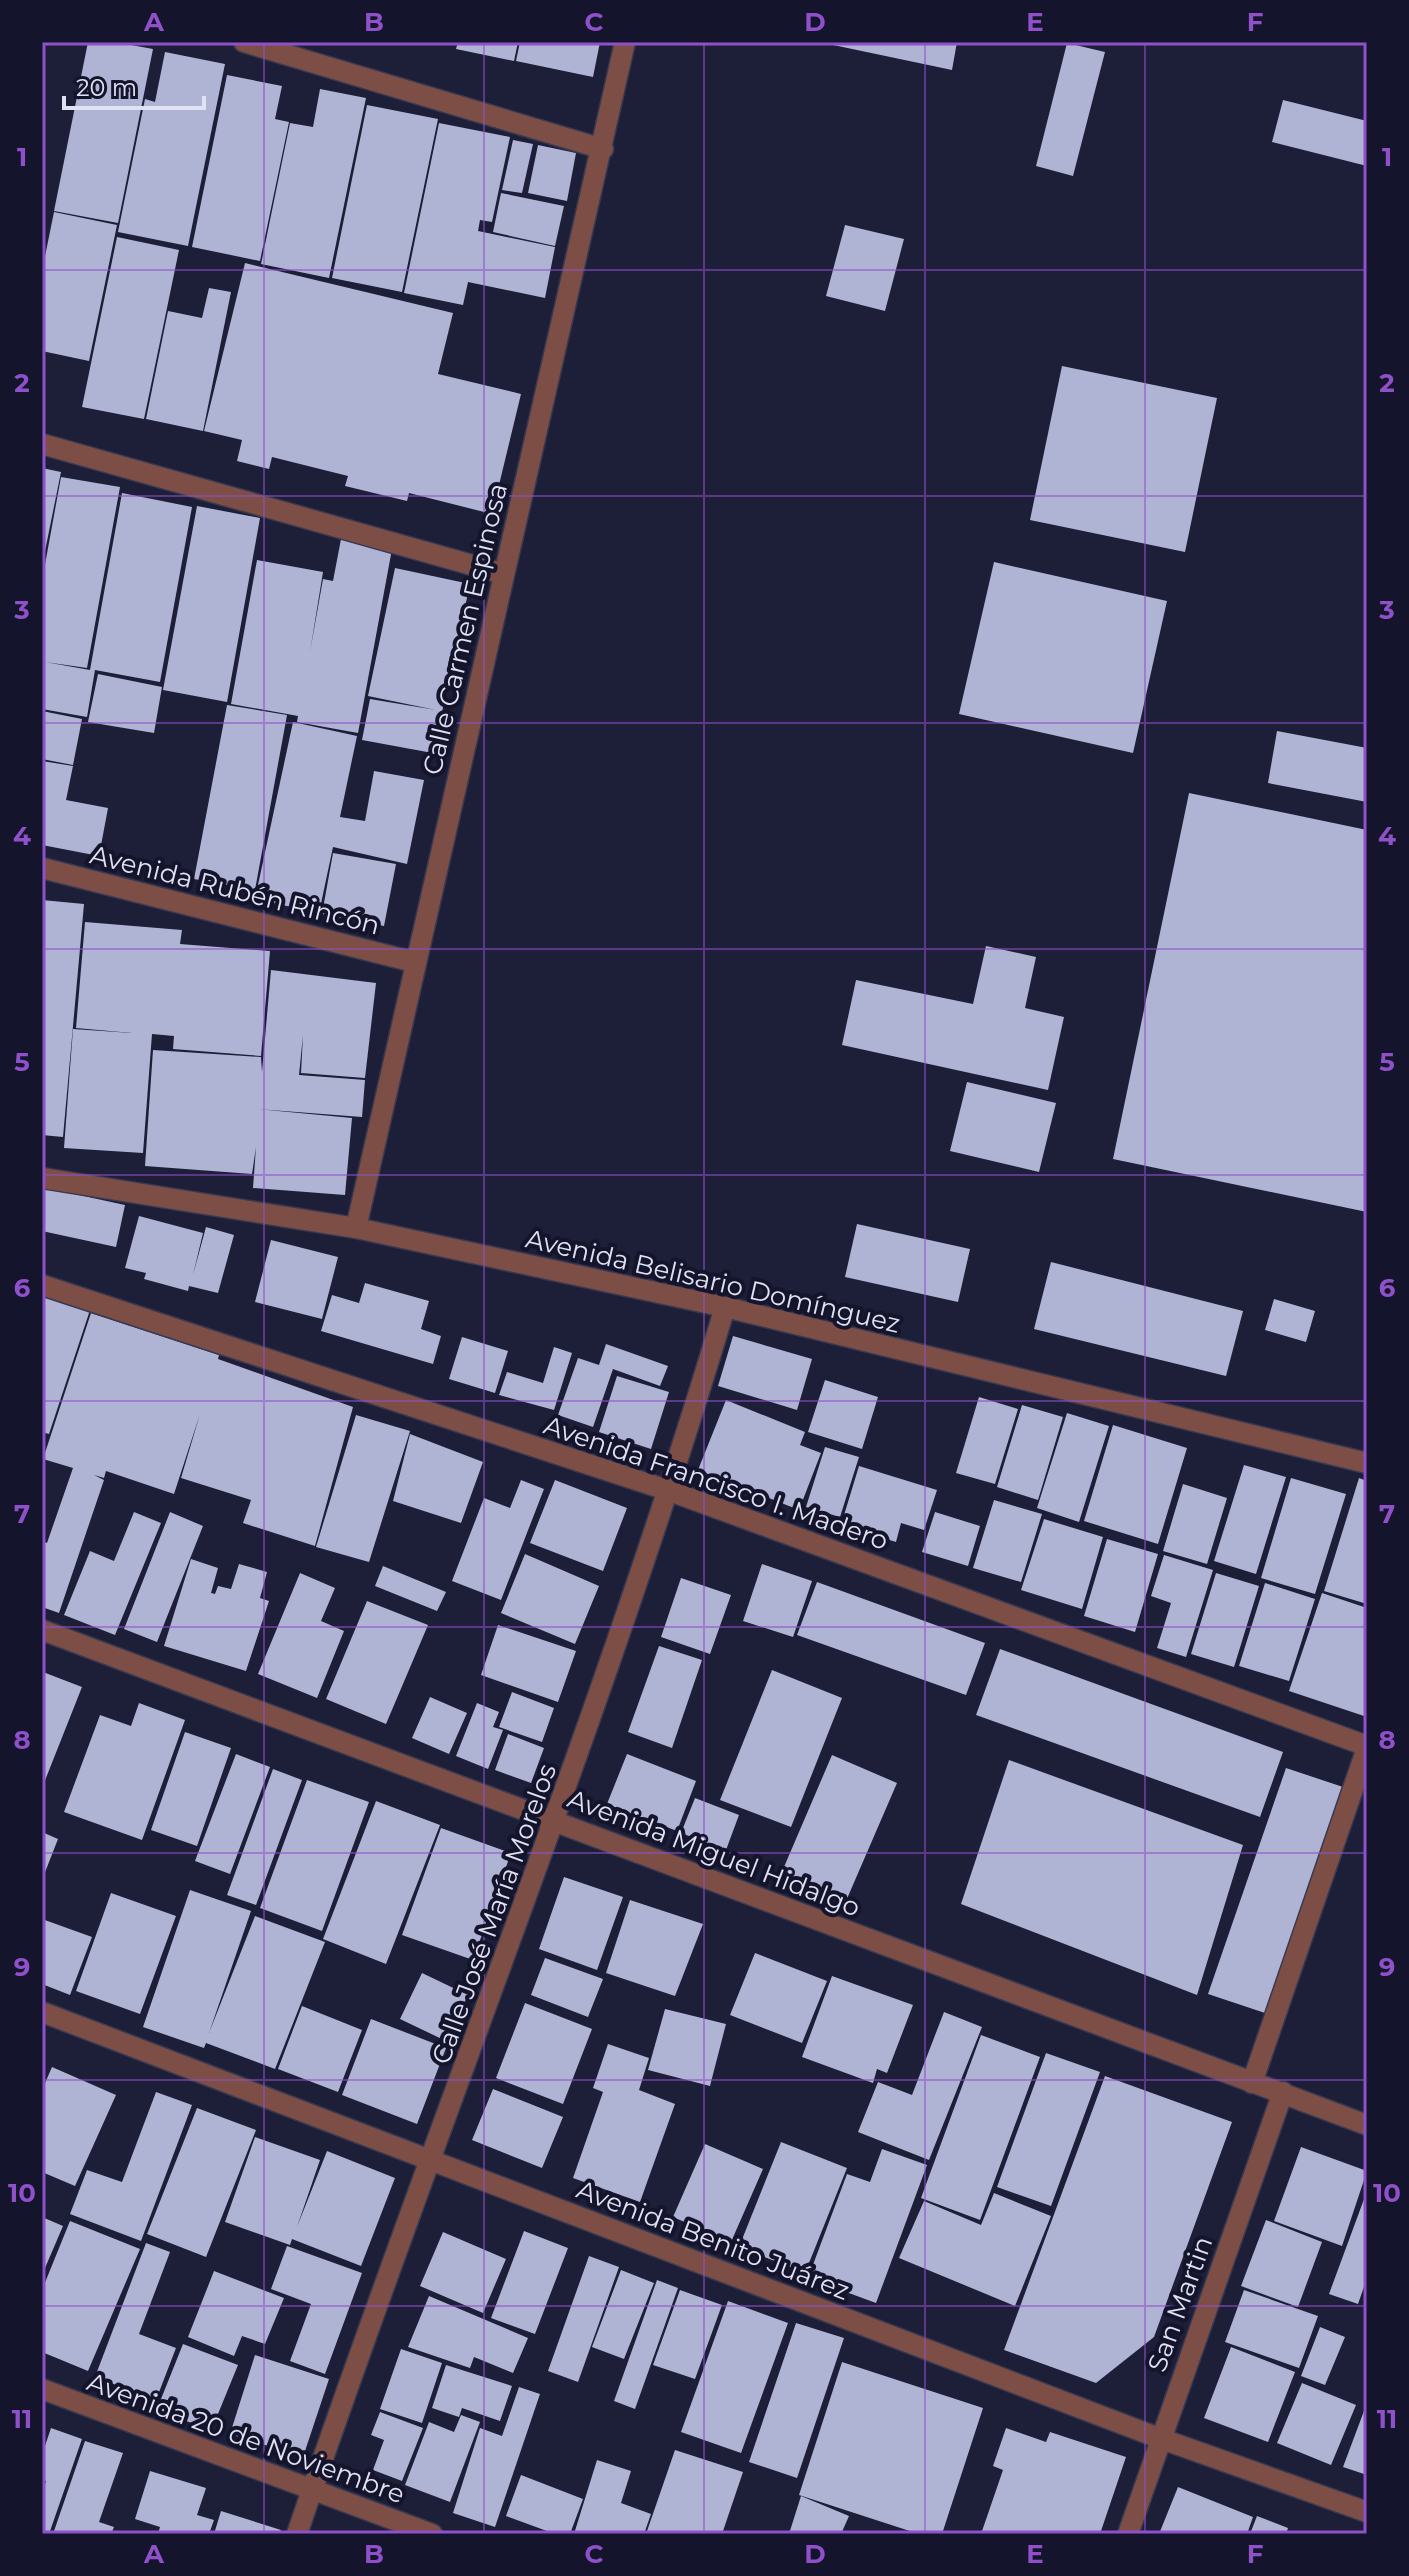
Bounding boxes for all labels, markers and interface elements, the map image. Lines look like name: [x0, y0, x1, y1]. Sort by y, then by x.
text: A: [143, 6, 165, 38]
text: B: [364, 6, 384, 38]
text: C: [585, 6, 604, 38]
text: D: [804, 6, 826, 38]
text: E: [1026, 6, 1044, 38]
text: F: [1247, 6, 1263, 38]
scale bar: [64, 60, 204, 110]
text: 20 m: [76, 73, 137, 102]
text: 1: [17, 141, 27, 173]
text: 1: [1382, 141, 1392, 173]
text: 2: [14, 367, 30, 399]
text: 2: [1379, 367, 1395, 399]
street label: Calle Carmen Espinosa: [416, 480, 514, 778]
text: 3: [13, 594, 30, 626]
text: 3: [1378, 594, 1395, 626]
text: 4: [13, 820, 31, 852]
text: 4: [1378, 820, 1396, 852]
street label: Avenida Rubén Rincón: [87, 839, 383, 941]
text: 5: [14, 1046, 30, 1078]
text: 5: [1379, 1046, 1395, 1078]
street label: Avenida Belisario Domínguez: [523, 1222, 903, 1340]
text: 6: [14, 1272, 31, 1304]
text: 6: [1379, 1272, 1396, 1304]
street label: Avenida Francisco I. Madero: [540, 1409, 892, 1557]
text: 7: [14, 1498, 30, 1530]
text: 7: [1379, 1498, 1395, 1530]
text: 8: [13, 1724, 31, 1756]
text: 8: [1378, 1724, 1396, 1756]
street label: Calle José María Morelos: [425, 1760, 563, 2068]
street label: Avenida Miguel Hidalgo: [563, 1782, 865, 1924]
text: 9: [14, 1951, 30, 1983]
text: 9: [1379, 1951, 1395, 1983]
street label: Avenida Benito Juárez: [572, 2173, 854, 2307]
text: 10: [8, 2177, 36, 2209]
text: 10: [1373, 2177, 1401, 2209]
street label: San Martin: [1141, 2232, 1219, 2376]
street label: Avenida 20 de Noviembre: [83, 2366, 409, 2510]
text: 11: [12, 2403, 32, 2435]
text: 11: [1377, 2403, 1397, 2435]
text: A: [143, 2538, 165, 2570]
text: B: [364, 2538, 384, 2570]
text: C: [585, 2538, 604, 2570]
text: D: [804, 2538, 826, 2570]
text: E: [1026, 2538, 1044, 2570]
text: F: [1247, 2538, 1263, 2570]

